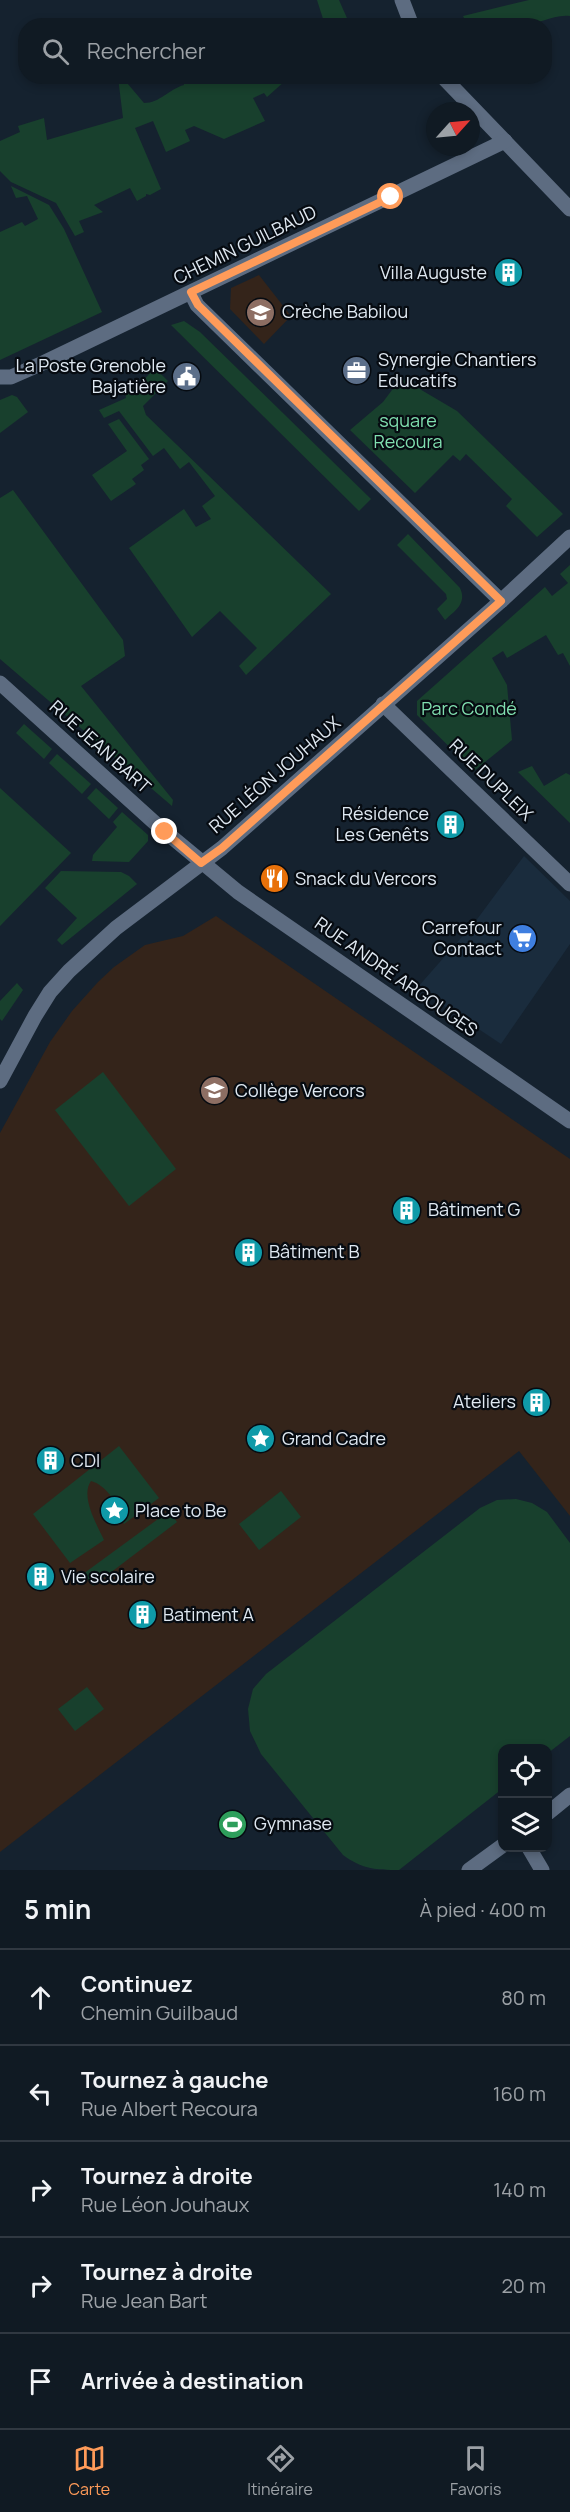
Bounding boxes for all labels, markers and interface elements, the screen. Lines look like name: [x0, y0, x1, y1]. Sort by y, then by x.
search box: [18, 18, 552, 84]
icon: search: [39, 35, 72, 68]
text: Rechercher: [87, 36, 206, 66]
north arrow: [426, 102, 480, 156]
route start: [377, 183, 403, 209]
street label: CHEMIN GUILBAUD: [169, 199, 320, 289]
building icon: Villa Auguste: [492, 257, 524, 289]
place label: Villa Auguste: [380, 260, 487, 284]
school or university icon: Crèche Babilou: [245, 296, 277, 328]
place label: Crèche Babilou: [282, 299, 408, 323]
place label: Synergie Chantiers Educatifs: [378, 347, 536, 392]
place label: La Poste Grenoble Bajatière: [16, 353, 166, 398]
office icon: Synergie Chantiers Educatifs: [341, 354, 373, 386]
public building icon: La Poste Grenoble Bajatière: [171, 360, 203, 392]
park label: square Recoura: [373, 408, 443, 453]
street label: RUE JEAN BART: [45, 694, 157, 798]
park label: Parc Condé: [421, 696, 517, 720]
street label: RUE LÉON JOUHAUX: [204, 710, 345, 838]
street label: RUE DUPLEIX: [445, 733, 539, 825]
place label: Résidence Les Genêts: [335, 801, 429, 846]
building icon: Résidence Les Genêts: [434, 808, 466, 840]
route end: [151, 818, 177, 844]
restaurant icon: Snack du Vercors: [258, 863, 290, 895]
place label: Snack du Vercors: [295, 866, 437, 890]
street label: RUE ANDRÉ ARGOUGES: [310, 911, 483, 1042]
place label: Carrefour Contact: [422, 915, 503, 960]
supermarket icon: Carrefour Contact: [507, 922, 539, 954]
school or university icon: Collège Vercors: [198, 1075, 230, 1107]
place label: Collège Vercors: [235, 1078, 365, 1102]
building icon: Bâtiment G: [391, 1194, 423, 1226]
place label: Bâtiment G: [428, 1197, 520, 1221]
building icon: Bâtiment B: [232, 1236, 264, 1268]
place label: Bâtiment B: [269, 1239, 359, 1263]
building icon: Ateliers: [521, 1386, 553, 1418]
place label: Ateliers: [453, 1389, 516, 1413]
place icon: Grand Cadre: [245, 1423, 277, 1455]
place label: Grand Cadre: [282, 1426, 386, 1450]
building icon: CDI: [34, 1445, 66, 1477]
place label: CDI: [71, 1448, 100, 1472]
place icon: Place to Be: [98, 1495, 130, 1527]
place label: Place to Be: [135, 1498, 227, 1522]
building icon: Vie scolaire: [24, 1561, 56, 1593]
place label: Vie scolaire: [61, 1564, 155, 1588]
building icon: Batiment A: [126, 1599, 158, 1631]
place label: Batiment A: [163, 1602, 254, 1626]
map controls: [498, 1744, 552, 1852]
button: locate: [498, 1744, 552, 1798]
button: layers: [498, 1798, 552, 1852]
sports icon: Gymnase: [217, 1808, 249, 1840]
place label: Gymnase: [254, 1811, 332, 1835]
text: 5 min: [24, 1891, 91, 1927]
text: À pied · 400 m: [420, 1896, 546, 1923]
text: Continuez: [81, 1969, 193, 1999]
icon: ahead: [24, 1981, 57, 2014]
text: 80 m: [501, 1984, 546, 2011]
text: Chemin Guilbaud: [81, 1999, 238, 2026]
text: Tournez à gauche: [81, 2065, 268, 2095]
icon: left: [24, 2077, 57, 2110]
text: 160 m: [493, 2080, 546, 2107]
text: Rue Albert Recoura: [81, 2095, 258, 2122]
text: Tournez à droite: [81, 2161, 253, 2191]
icon: right: [24, 2173, 57, 2206]
text: 140 m: [493, 2176, 546, 2203]
text: Rue Léon Jouhaux: [81, 2191, 249, 2218]
text: Tournez à droite: [81, 2257, 253, 2287]
icon: right: [24, 2269, 57, 2302]
text: 20 m: [501, 2272, 546, 2299]
text: Rue Jean Bart: [81, 2287, 208, 2314]
icon: arrive: [24, 2365, 57, 2398]
text: Arrivée à destination: [81, 2366, 304, 2396]
tab: Carte: [69, 2442, 110, 2500]
tab: Itinéraire: [247, 2442, 313, 2500]
tab: Favoris: [450, 2442, 501, 2500]

